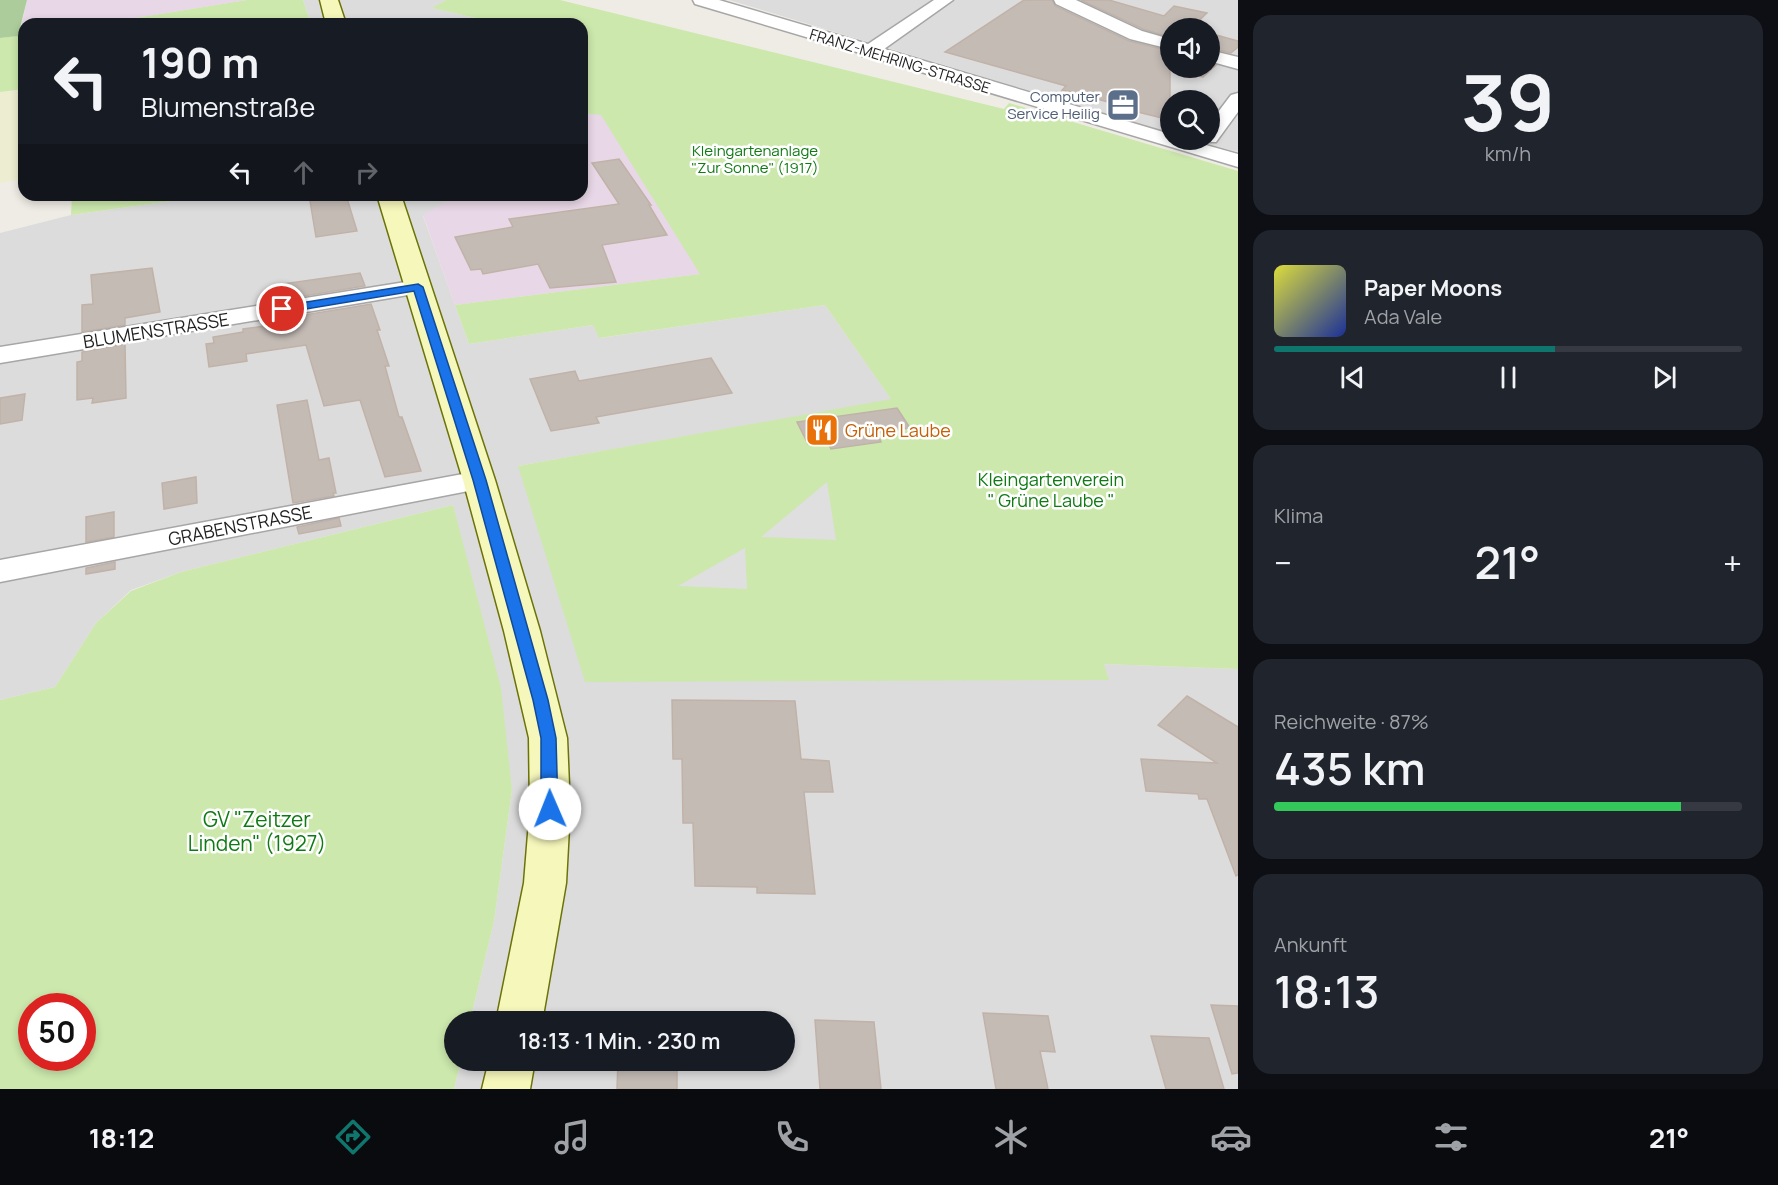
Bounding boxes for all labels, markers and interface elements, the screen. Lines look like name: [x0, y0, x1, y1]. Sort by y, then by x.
map controls: [1160, 18, 1220, 150]
button: sound: [1160, 18, 1220, 78]
street label: FRANZ-MEHRING-STRASSE: [807, 23, 993, 99]
text: 190 m: [141, 33, 259, 91]
icon: left: [42, 42, 120, 120]
text: 39: [1461, 48, 1555, 154]
place label: Computer Service Heilig: [1007, 86, 1101, 124]
office icon: Computer Service Heilig: [1105, 87, 1141, 123]
text: Blumenstraße: [141, 88, 315, 125]
button: search: [1160, 90, 1220, 150]
park label: Kleingartenanlage "Zur Sonne" (1917): [691, 140, 819, 178]
text: km/h: [1485, 140, 1531, 167]
icon: left: [224, 156, 257, 189]
icon: ahead: [287, 156, 320, 189]
icon: right: [350, 156, 383, 189]
text: Paper Moons: [1364, 273, 1502, 303]
pin: [256, 283, 307, 334]
icon: arrive: [265, 292, 298, 325]
text: Ada Vale: [1364, 303, 1442, 330]
street label: BLUMENSTRASSE: [81, 307, 231, 353]
icon: previous: [1336, 361, 1369, 394]
icon: pause: [1492, 361, 1525, 394]
icon: next: [1648, 361, 1681, 394]
restaurant icon: Grüne Laube: [804, 412, 840, 448]
place label: Grüne Laube: [845, 418, 951, 442]
park label: Kleingartenverein " Grüne Laube ": [978, 467, 1124, 512]
street label: GRABENSTRASSE: [166, 499, 314, 551]
text: Klima: [1274, 502, 1323, 529]
text: 21°: [1475, 531, 1540, 593]
text: −: [1274, 540, 1292, 585]
text: +: [1723, 540, 1742, 585]
text: Reichweite · 87%: [1274, 708, 1429, 735]
text: 435 km: [1274, 737, 1425, 799]
position arrow: [518, 777, 582, 841]
park label: GV "Zeitzer Linden" (1927): [188, 805, 326, 857]
text: Ankunft: [1274, 931, 1347, 958]
text: 18:13: [1274, 960, 1380, 1022]
speed limit sign: 50: [18, 993, 96, 1071]
text: 18:13 · 1 Min. · 230 m: [519, 1026, 720, 1056]
icon: directions: [332, 1116, 374, 1158]
icon: music: [551, 1116, 593, 1158]
icon: phone: [771, 1116, 813, 1158]
icon: climate: [990, 1116, 1032, 1158]
icon: car: [1210, 1116, 1252, 1158]
icon: filters: [1430, 1116, 1472, 1158]
text: 18:12: [89, 1119, 154, 1156]
text: 21°: [1649, 1119, 1689, 1156]

